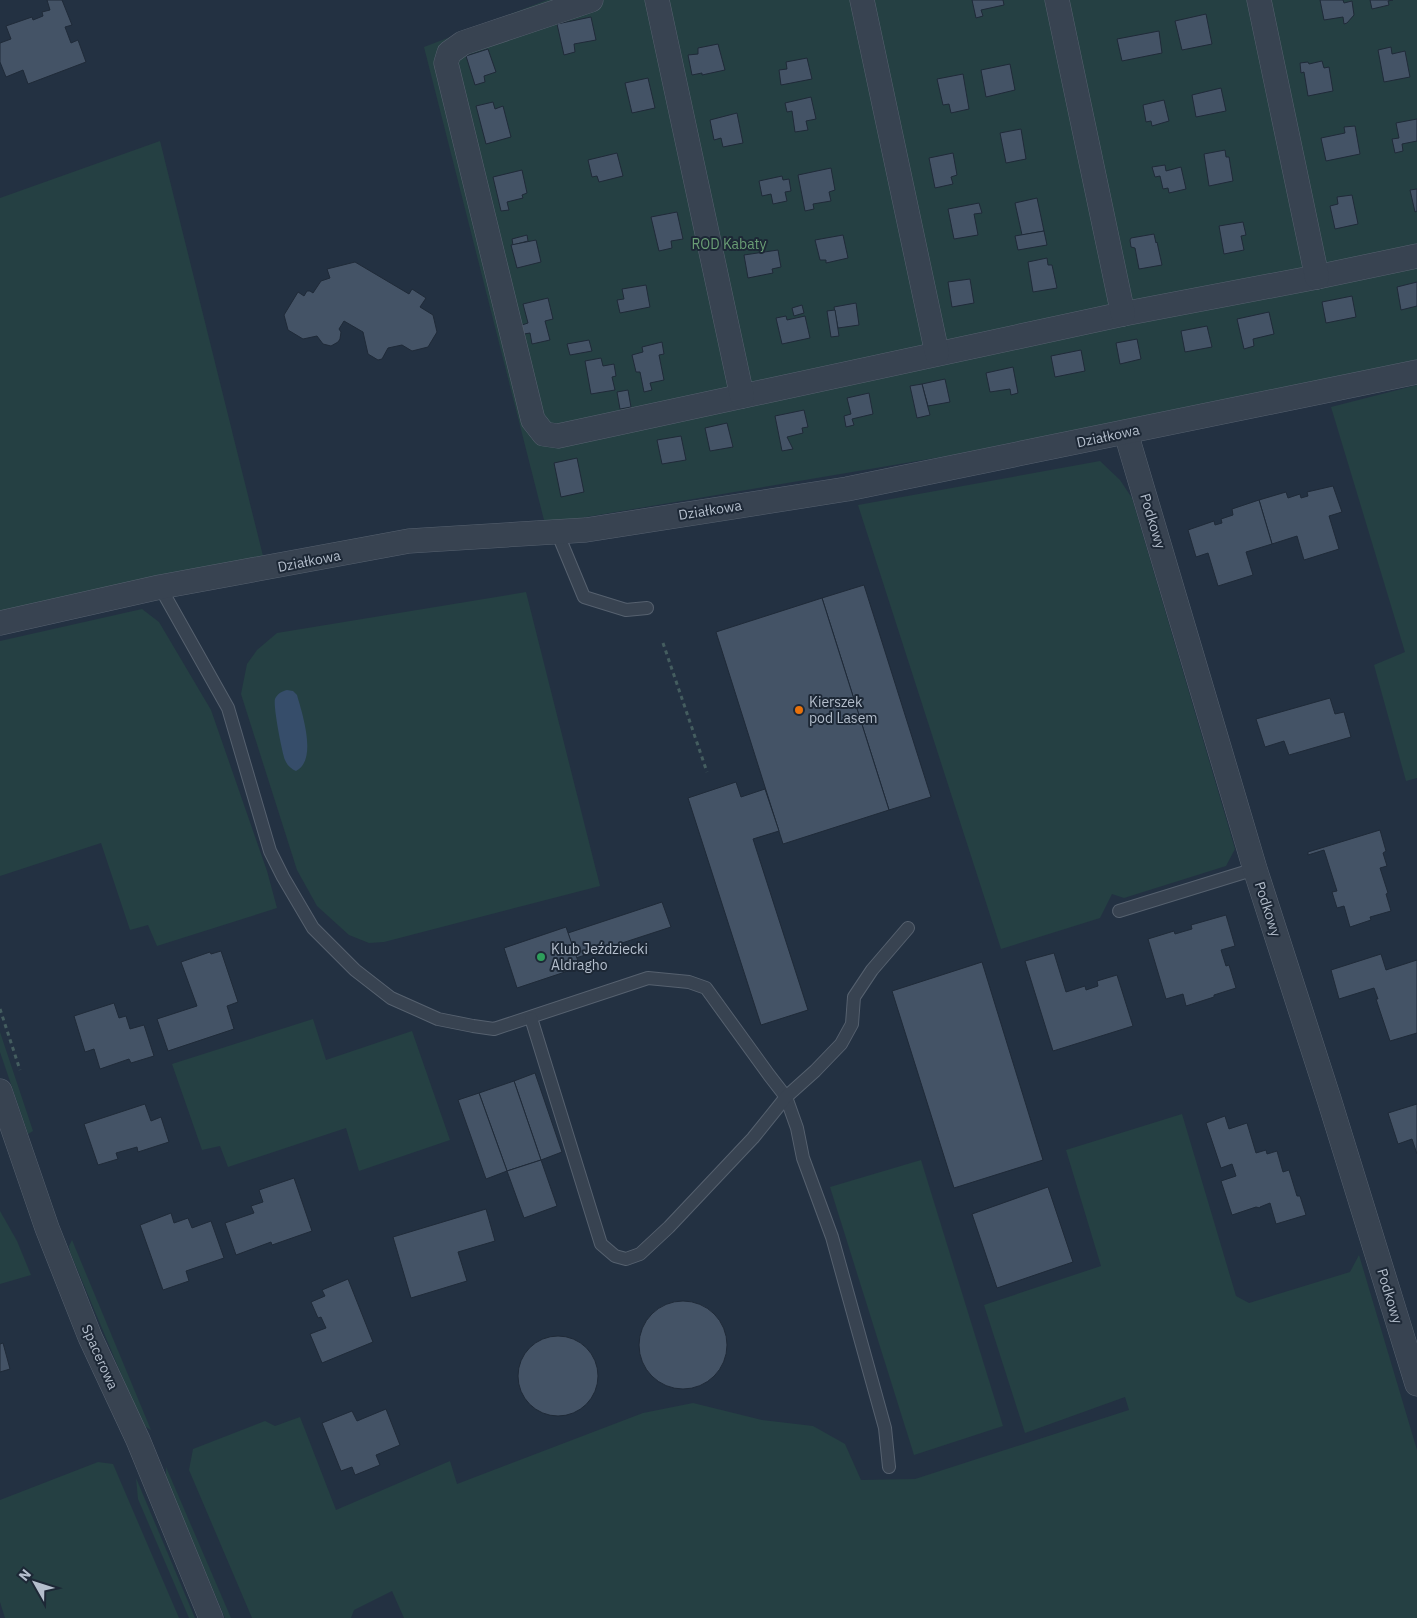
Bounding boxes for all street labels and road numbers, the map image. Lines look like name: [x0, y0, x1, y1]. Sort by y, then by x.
street label: Działkowa: [1075, 420, 1142, 451]
street label: Podkowy: [1136, 491, 1170, 551]
street label: Działkowa: [677, 496, 743, 524]
street label: Działkowa: [276, 546, 343, 576]
street label: Podkowy: [1251, 879, 1285, 939]
street label: Podkowy: [1373, 1266, 1407, 1326]
street label: Spacerowa: [78, 1322, 123, 1393]

